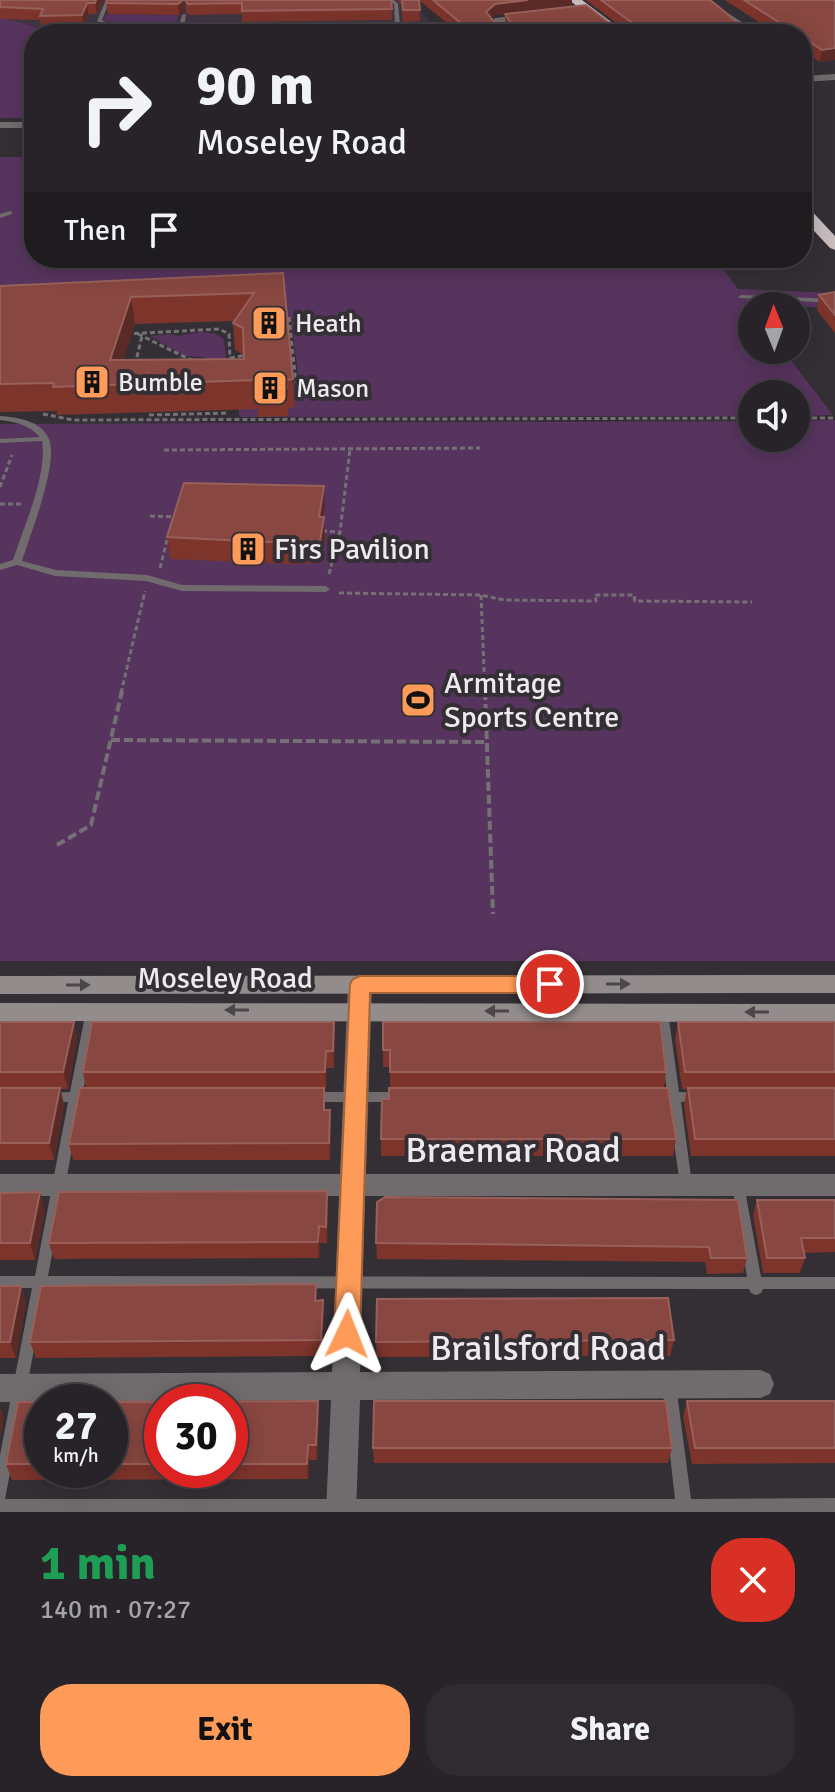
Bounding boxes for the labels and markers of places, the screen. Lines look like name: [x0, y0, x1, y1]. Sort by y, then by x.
building icon: Heath: [250, 304, 288, 342]
place label: Heath: [295, 308, 362, 340]
building icon: Bumble: [73, 363, 111, 401]
place label: Bumble: [118, 367, 203, 399]
building icon: Mason: [251, 369, 289, 407]
place label: Mason: [296, 373, 369, 405]
building icon: Firs Pavilion: [229, 530, 267, 568]
place label: Firs Pavilion: [274, 531, 430, 568]
place label: Armitage Sports Centre: [444, 665, 619, 736]
sports icon: Armitage Sports Centre: [399, 681, 437, 719]
pin: [516, 950, 584, 1018]

